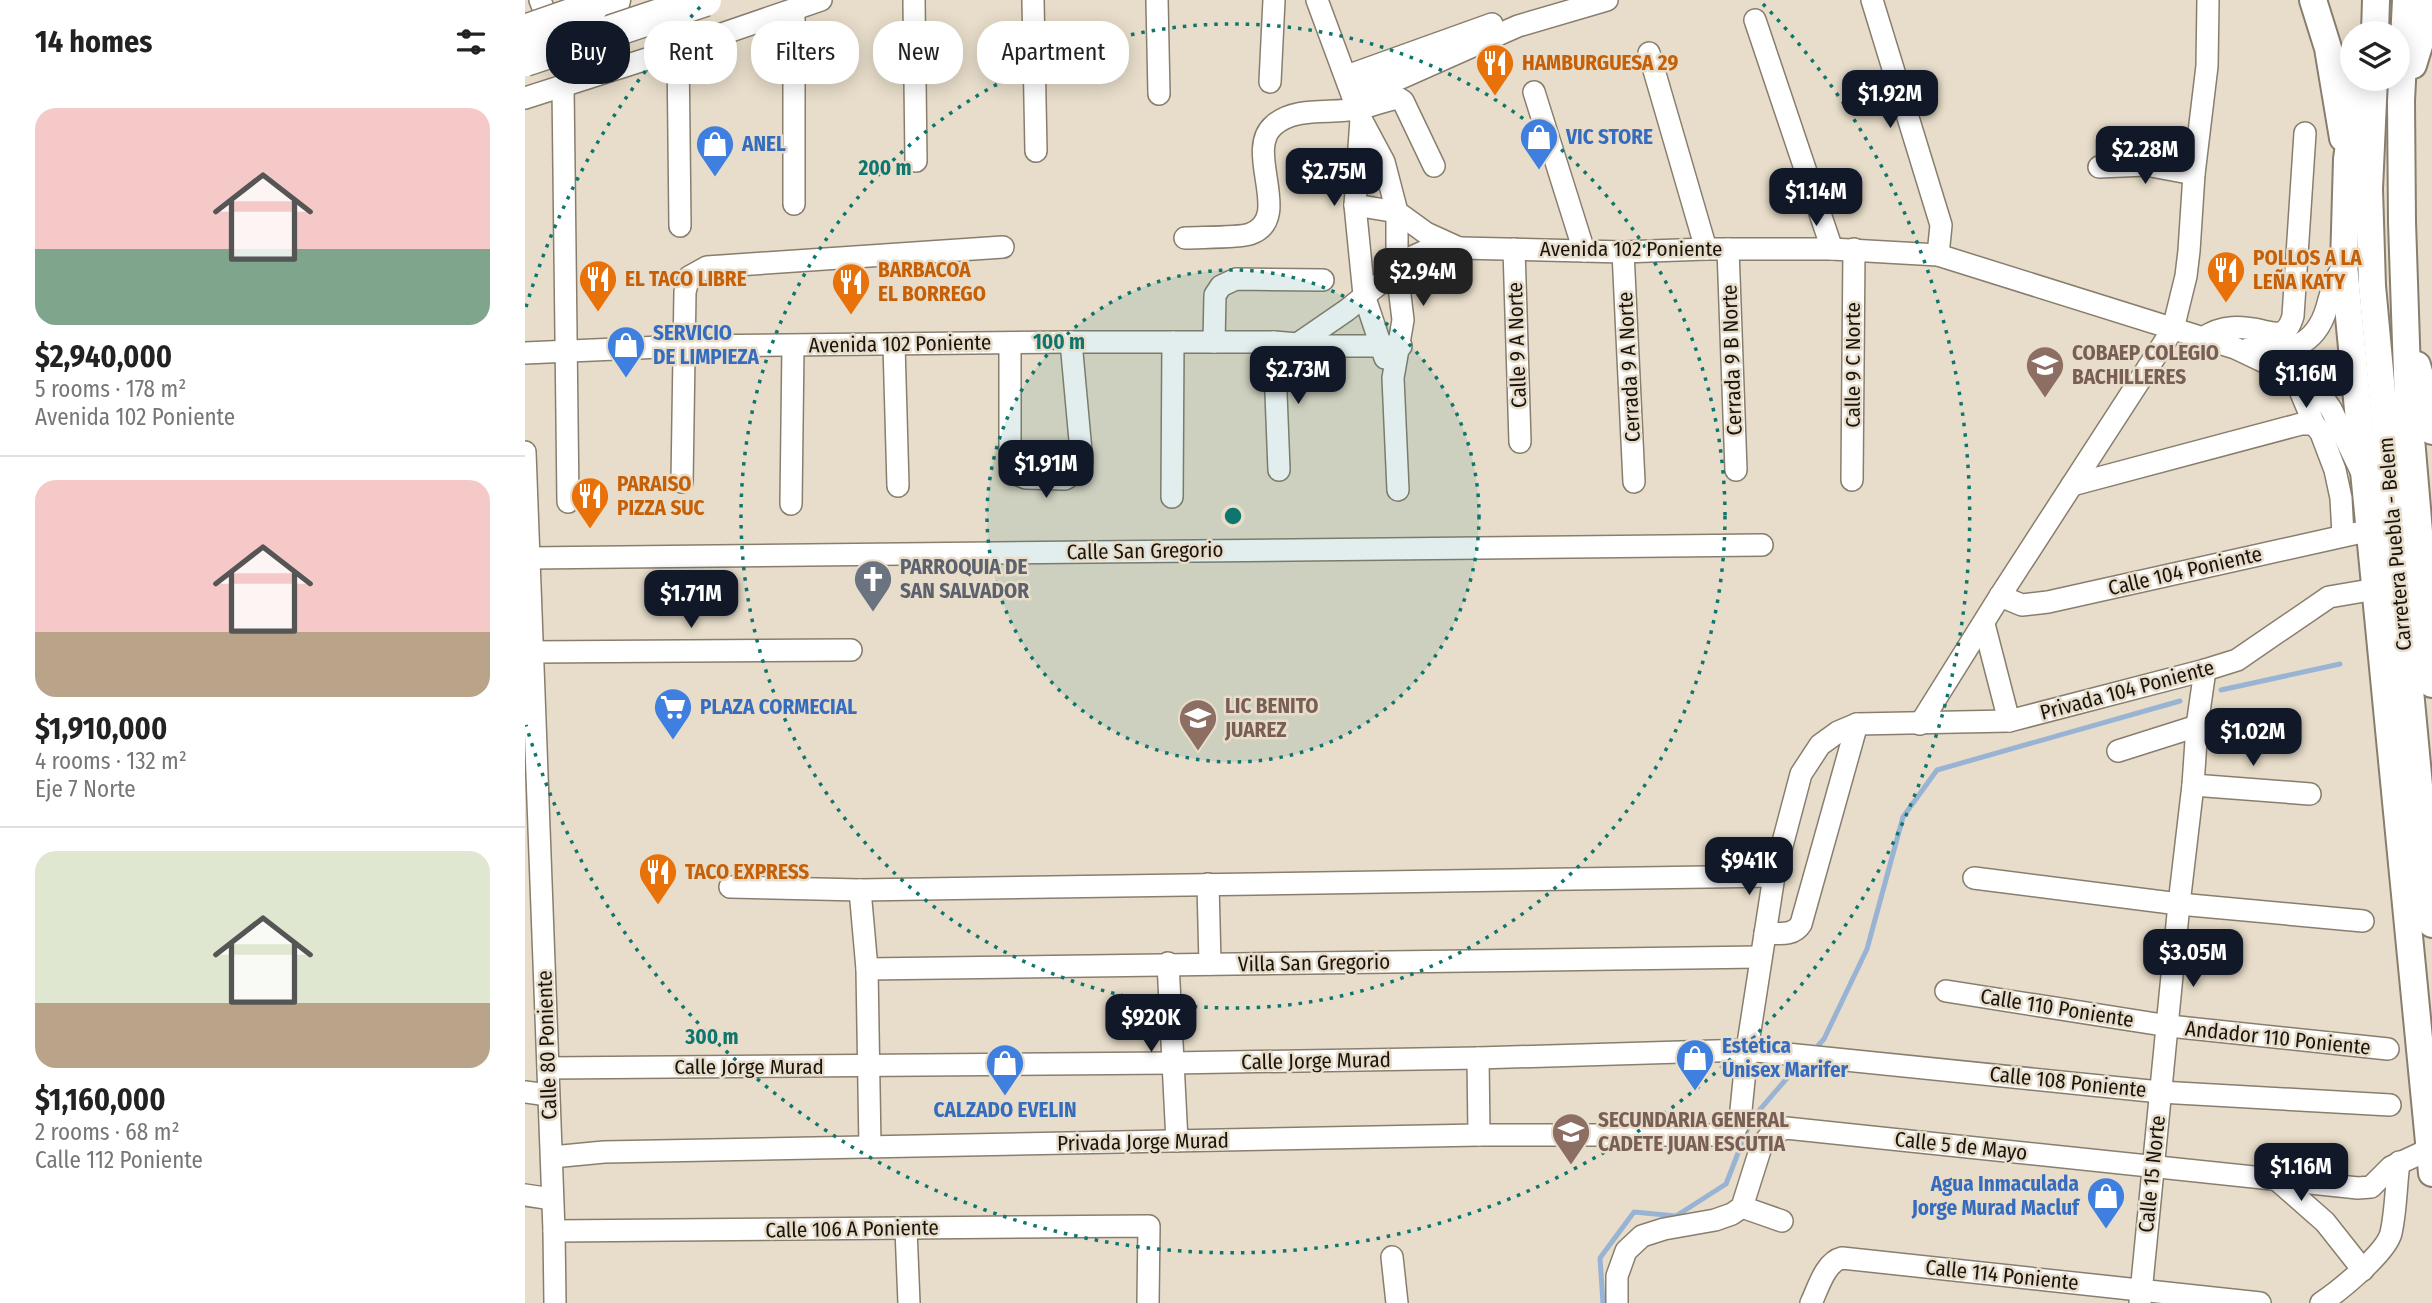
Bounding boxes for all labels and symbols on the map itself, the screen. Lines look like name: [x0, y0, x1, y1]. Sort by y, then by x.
restaurant icon: HAMBURGUESA 29: [1474, 42, 1516, 97]
place label: HAMBURGUESA 29: [1522, 50, 1678, 76]
pin: $1.92M: [1833, 71, 1947, 130]
shop icon: VIC STORE: [1518, 116, 1560, 171]
shop icon: ANEL: [694, 123, 736, 178]
place label: VIC STORE: [1565, 124, 1653, 150]
pin: $2.28M: [2088, 127, 2202, 186]
place label: ANEL: [741, 131, 786, 157]
pin: $2.75M: [1277, 148, 1391, 208]
text: 200 m: [857, 155, 912, 181]
pin: $1.14M: [1759, 168, 1873, 228]
street label: Avenida 102 Poniente: [1540, 236, 1722, 262]
place label: POLLOS A LA LEÑA KATY: [2253, 245, 2362, 295]
pin: $2.94M: [1366, 248, 1480, 308]
restaurant icon: POLLOS A LA LEÑA KATY: [2205, 249, 2247, 304]
place label: BARBACOA EL BORREGO: [878, 257, 986, 307]
restaurant icon: EL TACO LIBRE: [577, 258, 619, 313]
restaurant icon: BARBACOA EL BORREGO: [830, 261, 872, 316]
place label: EL TACO LIBRE: [625, 266, 747, 292]
street label: Calle 9 A Norte: [1502, 282, 1532, 408]
street label: Cerrada 9 B Norte: [1716, 284, 1748, 436]
street label: Cerrada 9 A Norte: [1612, 291, 1646, 443]
street label: Calle 9 C Norte: [1840, 302, 1866, 428]
place label: SERVICIO DE LIMPIEZA: [653, 320, 760, 370]
shop icon: SERVICIO DE LIMPIEZA: [605, 324, 647, 379]
street label: Avenida 102 Poniente: [808, 329, 992, 359]
text: 100 m: [1033, 329, 1085, 355]
place label: COBAEP COLEGIO BACHILLERES: [2072, 340, 2219, 390]
school or university icon: COBAEP COLEGIO BACHILLERES: [2024, 344, 2066, 399]
pin: $2.73M: [1241, 346, 1355, 406]
pin: $1.16M: [2249, 350, 2363, 410]
street label: Carretera Puebla - Belem: [2373, 436, 2417, 652]
pin: $1.91M: [989, 440, 1103, 500]
place label: PARAISO PIZZA SUC: [617, 471, 705, 521]
restaurant icon: PARAISO PIZZA SUC: [569, 475, 611, 530]
centre of rings: [1221, 504, 1245, 528]
street label: Calle San Gregorio: [1066, 537, 1224, 565]
street label: Calle 104 Poniente: [2105, 541, 2265, 601]
place label: PARROQUIA DE SAN SALVADOR: [900, 554, 1029, 604]
church icon: PARROQUIA DE SAN SALVADOR: [852, 558, 894, 613]
pin: $1.71M: [634, 570, 748, 630]
street label: Privada 104 Poniente: [2037, 654, 2217, 726]
supermarket icon: PLAZA CORMECIAL: [652, 686, 694, 741]
place label: LIC BENITO JUAREZ: [1224, 693, 1319, 743]
place label: PLAZA CORMECIAL: [700, 694, 857, 720]
school or university icon: LIC BENITO JUAREZ: [1177, 697, 1219, 752]
pin: $1.02M: [2196, 708, 2310, 768]
pin: $941K: [1700, 838, 1798, 897]
restaurant icon: TACO EXPRESS: [637, 851, 679, 906]
place label: TACO EXPRESS: [685, 859, 809, 885]
pin: $3.05M: [2136, 930, 2250, 989]
street label: Villa San Gregorio: [1238, 949, 1390, 977]
street label: Calle 80 Poniente: [531, 970, 563, 1120]
street label: Calle 110 Poniente: [1978, 983, 2136, 1033]
pin: $920K: [1102, 995, 1200, 1054]
street label: Andador 110 Poniente: [2184, 1015, 2372, 1061]
text: 300 m: [684, 1024, 739, 1050]
place label: Estética Unisex Marifer: [1722, 1033, 1849, 1083]
shop icon: Estética Unisex Marifer: [1674, 1037, 1716, 1092]
shop icon: CALZADO EVELIN: [984, 1042, 1026, 1097]
street label: Calle Jorge Murad: [1241, 1047, 1391, 1075]
street label: Calle Jorge Murad: [674, 1054, 824, 1080]
street label: Calle 108 Poniente: [1988, 1061, 2148, 1103]
place label: CALZADO EVELIN: [934, 1097, 1076, 1123]
place label: SECUNDARIA GENERAL CADETE JUAN ESCUTIA: [1598, 1107, 1789, 1157]
school or university icon: SECUNDARIA GENERAL CADETE JUAN ESCUTIA: [1550, 1111, 1592, 1166]
street label: Calle 15 Norte: [2133, 1114, 2171, 1234]
street label: Calle 5 de Mayo: [1893, 1126, 2029, 1166]
street label: Privada Jorge Murad: [1057, 1128, 1229, 1156]
pin: $1.16M: [2244, 1144, 2358, 1203]
place label: Agua Inmaculada Jorge Murad Macluf: [1911, 1171, 2081, 1221]
shop icon: Agua Inmaculada Jorge Murad Macluf: [2085, 1175, 2127, 1230]
street label: Calle 106 A Poniente: [765, 1214, 939, 1244]
street label: Calle 114 Poniente: [1924, 1254, 2080, 1296]

